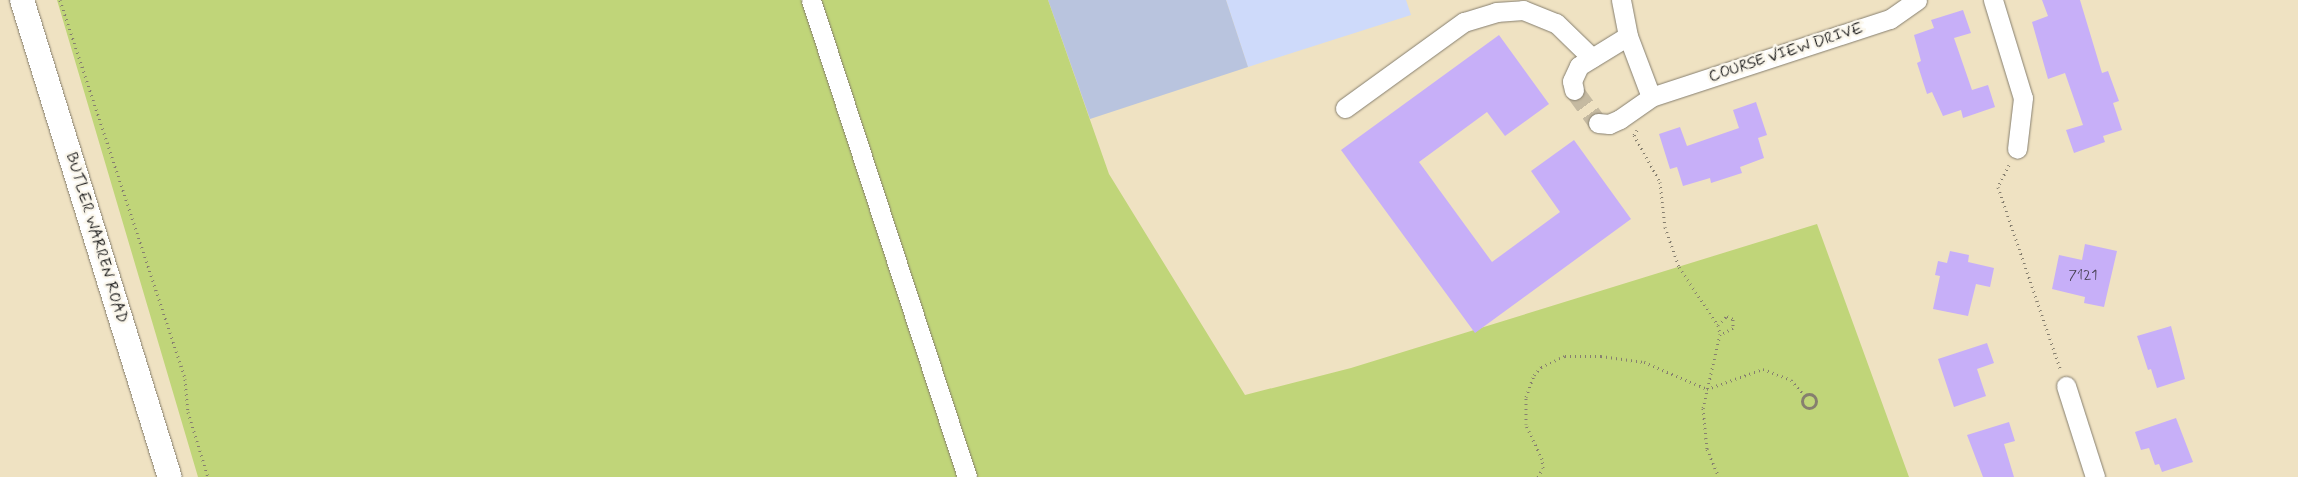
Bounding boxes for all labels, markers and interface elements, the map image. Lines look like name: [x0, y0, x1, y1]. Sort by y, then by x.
street label: COURSE VIEW DRIVE: [1706, 19, 1866, 87]
street label: BUTLER WARREN ROAD: [61, 150, 131, 326]
house number: 7121: [2068, 267, 2098, 283]

